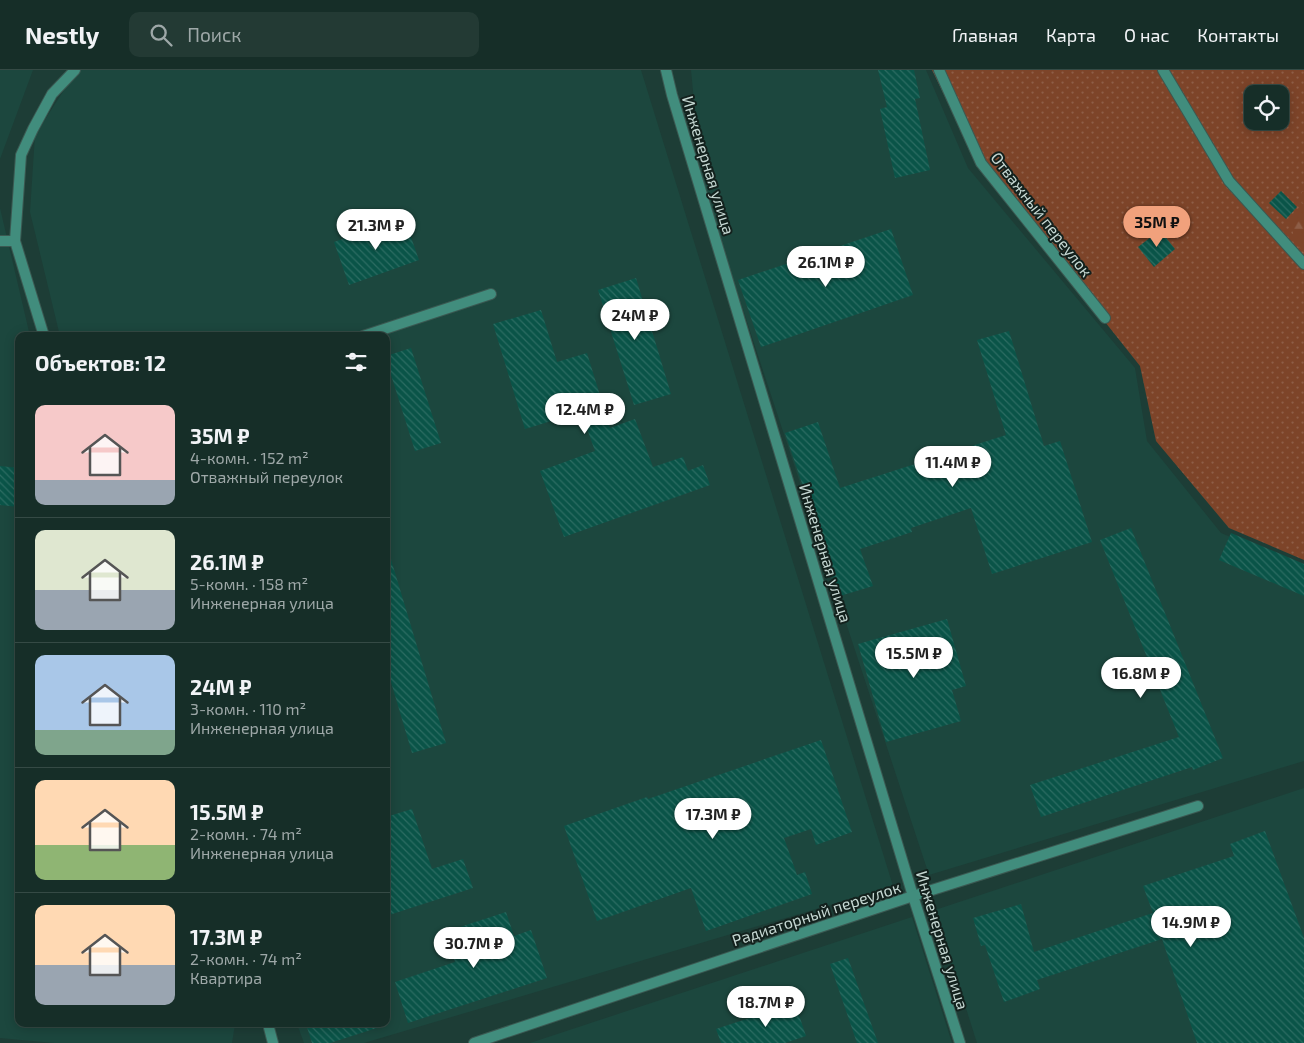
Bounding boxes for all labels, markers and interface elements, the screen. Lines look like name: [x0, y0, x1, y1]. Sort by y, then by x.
search box: [129, 12, 479, 57]
text: Nestly: [25, 20, 99, 49]
icon: search: [147, 21, 175, 49]
text: Поиск: [187, 23, 242, 46]
text: Главная: [952, 24, 1018, 46]
text: Карта: [1046, 24, 1096, 46]
text: О нас: [1124, 24, 1169, 46]
text: Контакты: [1197, 24, 1279, 46]
map controls: [1244, 85, 1289, 130]
button: locate: [1244, 85, 1289, 130]
street label: Инженерная улица: [678, 93, 739, 237]
street label: Отважный переулок: [987, 148, 1097, 281]
pin: 35M ₽: [1122, 206, 1192, 248]
pin: 21.3M ₽: [330, 208, 422, 251]
text: 35M ₽: [1134, 212, 1180, 231]
text: 21.3M ₽: [348, 215, 404, 234]
pin: 26.1M ₽: [780, 246, 872, 288]
text: 26.1M ₽: [798, 252, 854, 271]
pin: 24M ₽: [600, 298, 670, 341]
text: 24M ₽: [611, 305, 659, 324]
icon: filters: [342, 348, 370, 376]
text: Объектов: 12: [35, 350, 166, 375]
pin: 12.4M ₽: [539, 392, 631, 435]
text: 12.4M ₽: [556, 399, 614, 418]
text: 35M ₽: [190, 423, 250, 448]
icon: home: [75, 425, 135, 485]
pin: 11.4M ₽: [907, 446, 999, 488]
text: 4-комн. · 152 m²: [190, 448, 309, 467]
text: 11.4M ₽: [925, 452, 981, 471]
text: Отважный переулок: [190, 467, 343, 486]
street label: Инженерная улица: [795, 481, 856, 625]
text: 26.1M ₽: [190, 549, 264, 574]
icon: home: [75, 550, 135, 610]
text: 5-комн. · 158 m²: [190, 574, 308, 593]
text: Инженерная улица: [190, 593, 334, 612]
pin: 15.5M ₽: [868, 636, 960, 679]
text: 15.5M ₽: [886, 643, 942, 662]
pin: 16.8M ₽: [1095, 656, 1187, 699]
text: 16.8M ₽: [1112, 663, 1170, 682]
text: 24M ₽: [190, 674, 252, 699]
icon: home: [75, 675, 135, 735]
text: 3-комн. · 110 m²: [190, 699, 306, 718]
text: Инженерная улица: [190, 718, 334, 737]
pin: 17.3M ₽: [667, 798, 759, 840]
text: 15.5M ₽: [190, 799, 264, 824]
icon: home: [75, 800, 135, 860]
text: 17.3M ₽: [685, 804, 741, 823]
text: 2-комн. · 74 m²: [190, 824, 302, 843]
text: Инженерная улица: [190, 843, 334, 862]
street label: Инженерная улица: [912, 868, 973, 1012]
street label: Радиаторный переулок: [729, 877, 903, 950]
pin: 14.9M ₽: [1145, 906, 1237, 948]
text: 14.9M ₽: [1162, 912, 1220, 931]
text: 17.3M ₽: [190, 924, 262, 949]
icon: home: [75, 925, 135, 985]
pin: 30.7M ₽: [428, 926, 520, 969]
text: 30.7M ₽: [445, 933, 503, 952]
text: 2-комн. · 74 m²: [190, 949, 302, 968]
text: Квартира: [190, 968, 262, 987]
pin: 18.7M ₽: [720, 986, 812, 1028]
text: 18.7M ₽: [738, 992, 794, 1011]

